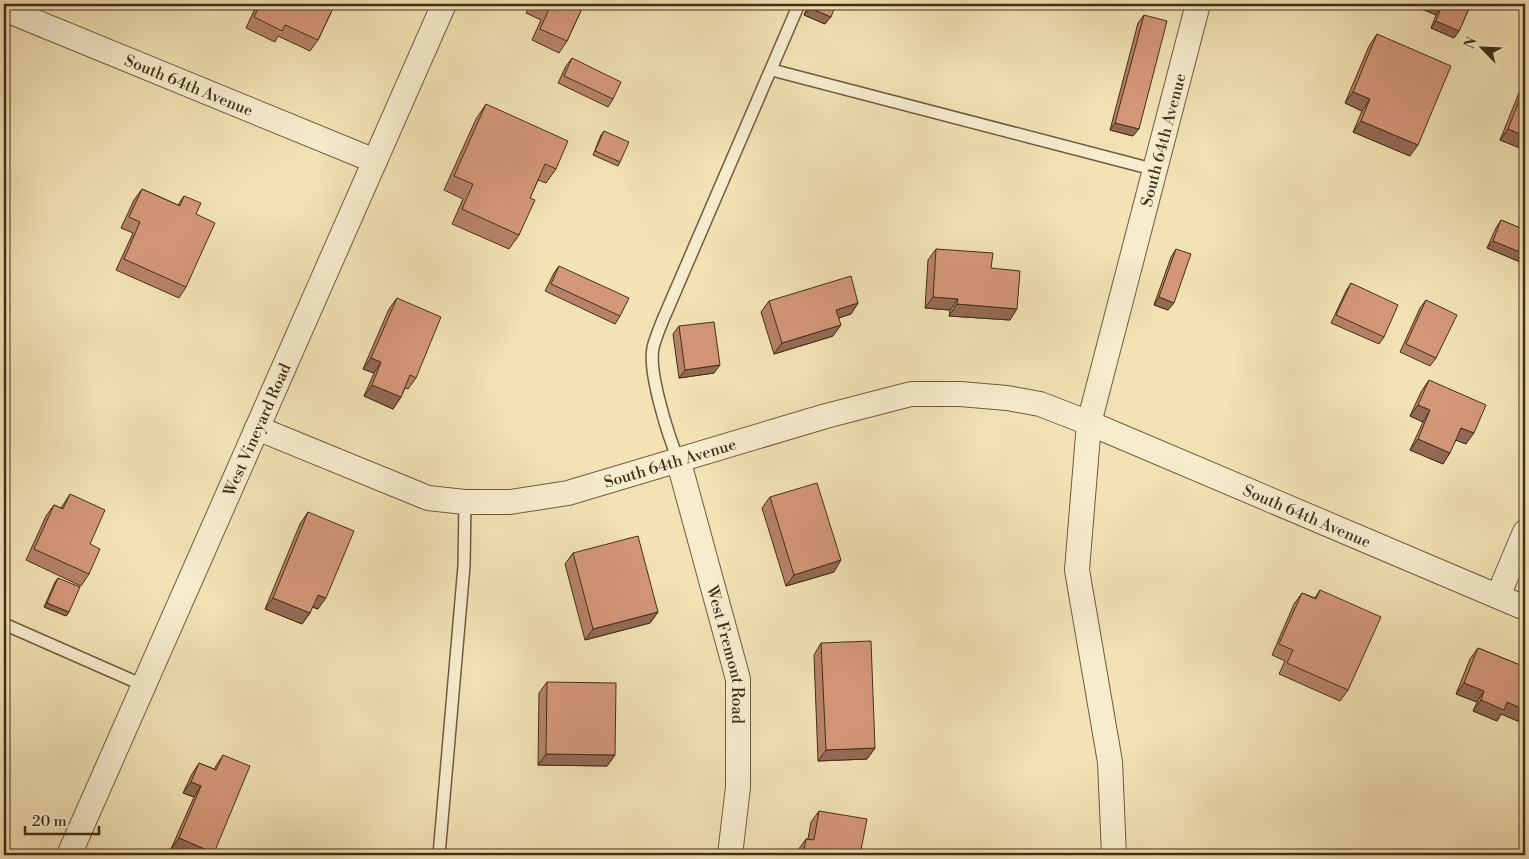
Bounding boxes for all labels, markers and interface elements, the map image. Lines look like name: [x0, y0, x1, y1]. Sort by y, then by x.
north arrow: [1456, 22, 1506, 72]
text: N: [1461, 34, 1482, 52]
street label: South 64th Avenue: [121, 51, 256, 121]
street label: South 64th Avenue: [1137, 71, 1191, 209]
street label: West Vineyard Road: [219, 360, 295, 500]
street label: South 64th Avenue: [602, 434, 739, 493]
street label: South 64th Avenue: [1240, 481, 1374, 552]
street label: West Fremont Road: [702, 582, 747, 724]
scale bar: [25, 804, 99, 836]
text: 20 m: [32, 812, 67, 831]

